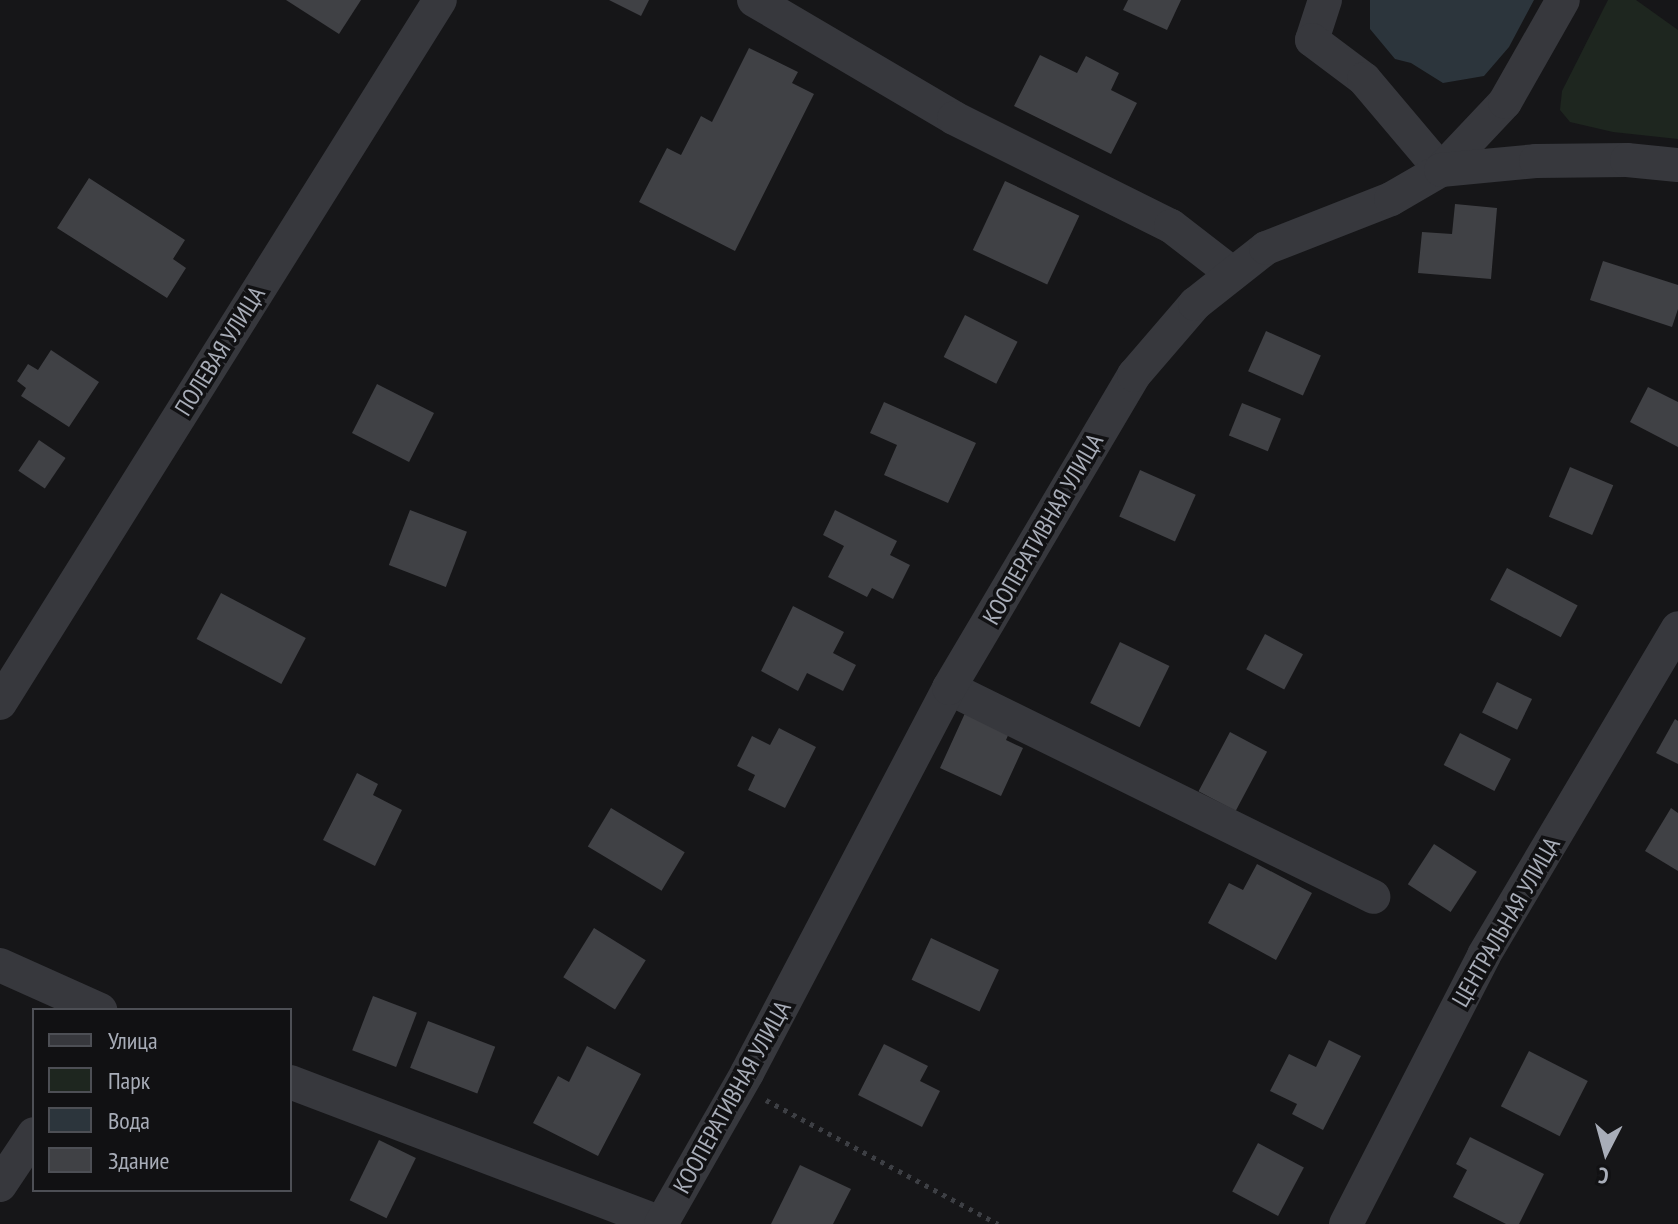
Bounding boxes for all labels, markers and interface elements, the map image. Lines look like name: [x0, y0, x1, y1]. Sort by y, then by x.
street label: ПОЛЕВАЯ УЛИЦА: [169, 281, 271, 421]
street label: КООПЕРАТИВНАЯ УЛИЦА: [977, 428, 1109, 630]
street label: ЦЕНТРАЛЬНАЯ УЛИЦА: [1446, 832, 1566, 1012]
street label: КООПЕРАТИВНАЯ УЛИЦА: [667, 996, 797, 1198]
legend: [32, 1008, 292, 1192]
text: Улица: [108, 1025, 158, 1056]
text: Парк: [108, 1065, 150, 1096]
text: Вода: [108, 1105, 150, 1136]
north arrow: [1566, 1112, 1646, 1192]
text: Здание: [108, 1145, 169, 1176]
text: С: [1597, 1161, 1610, 1190]

